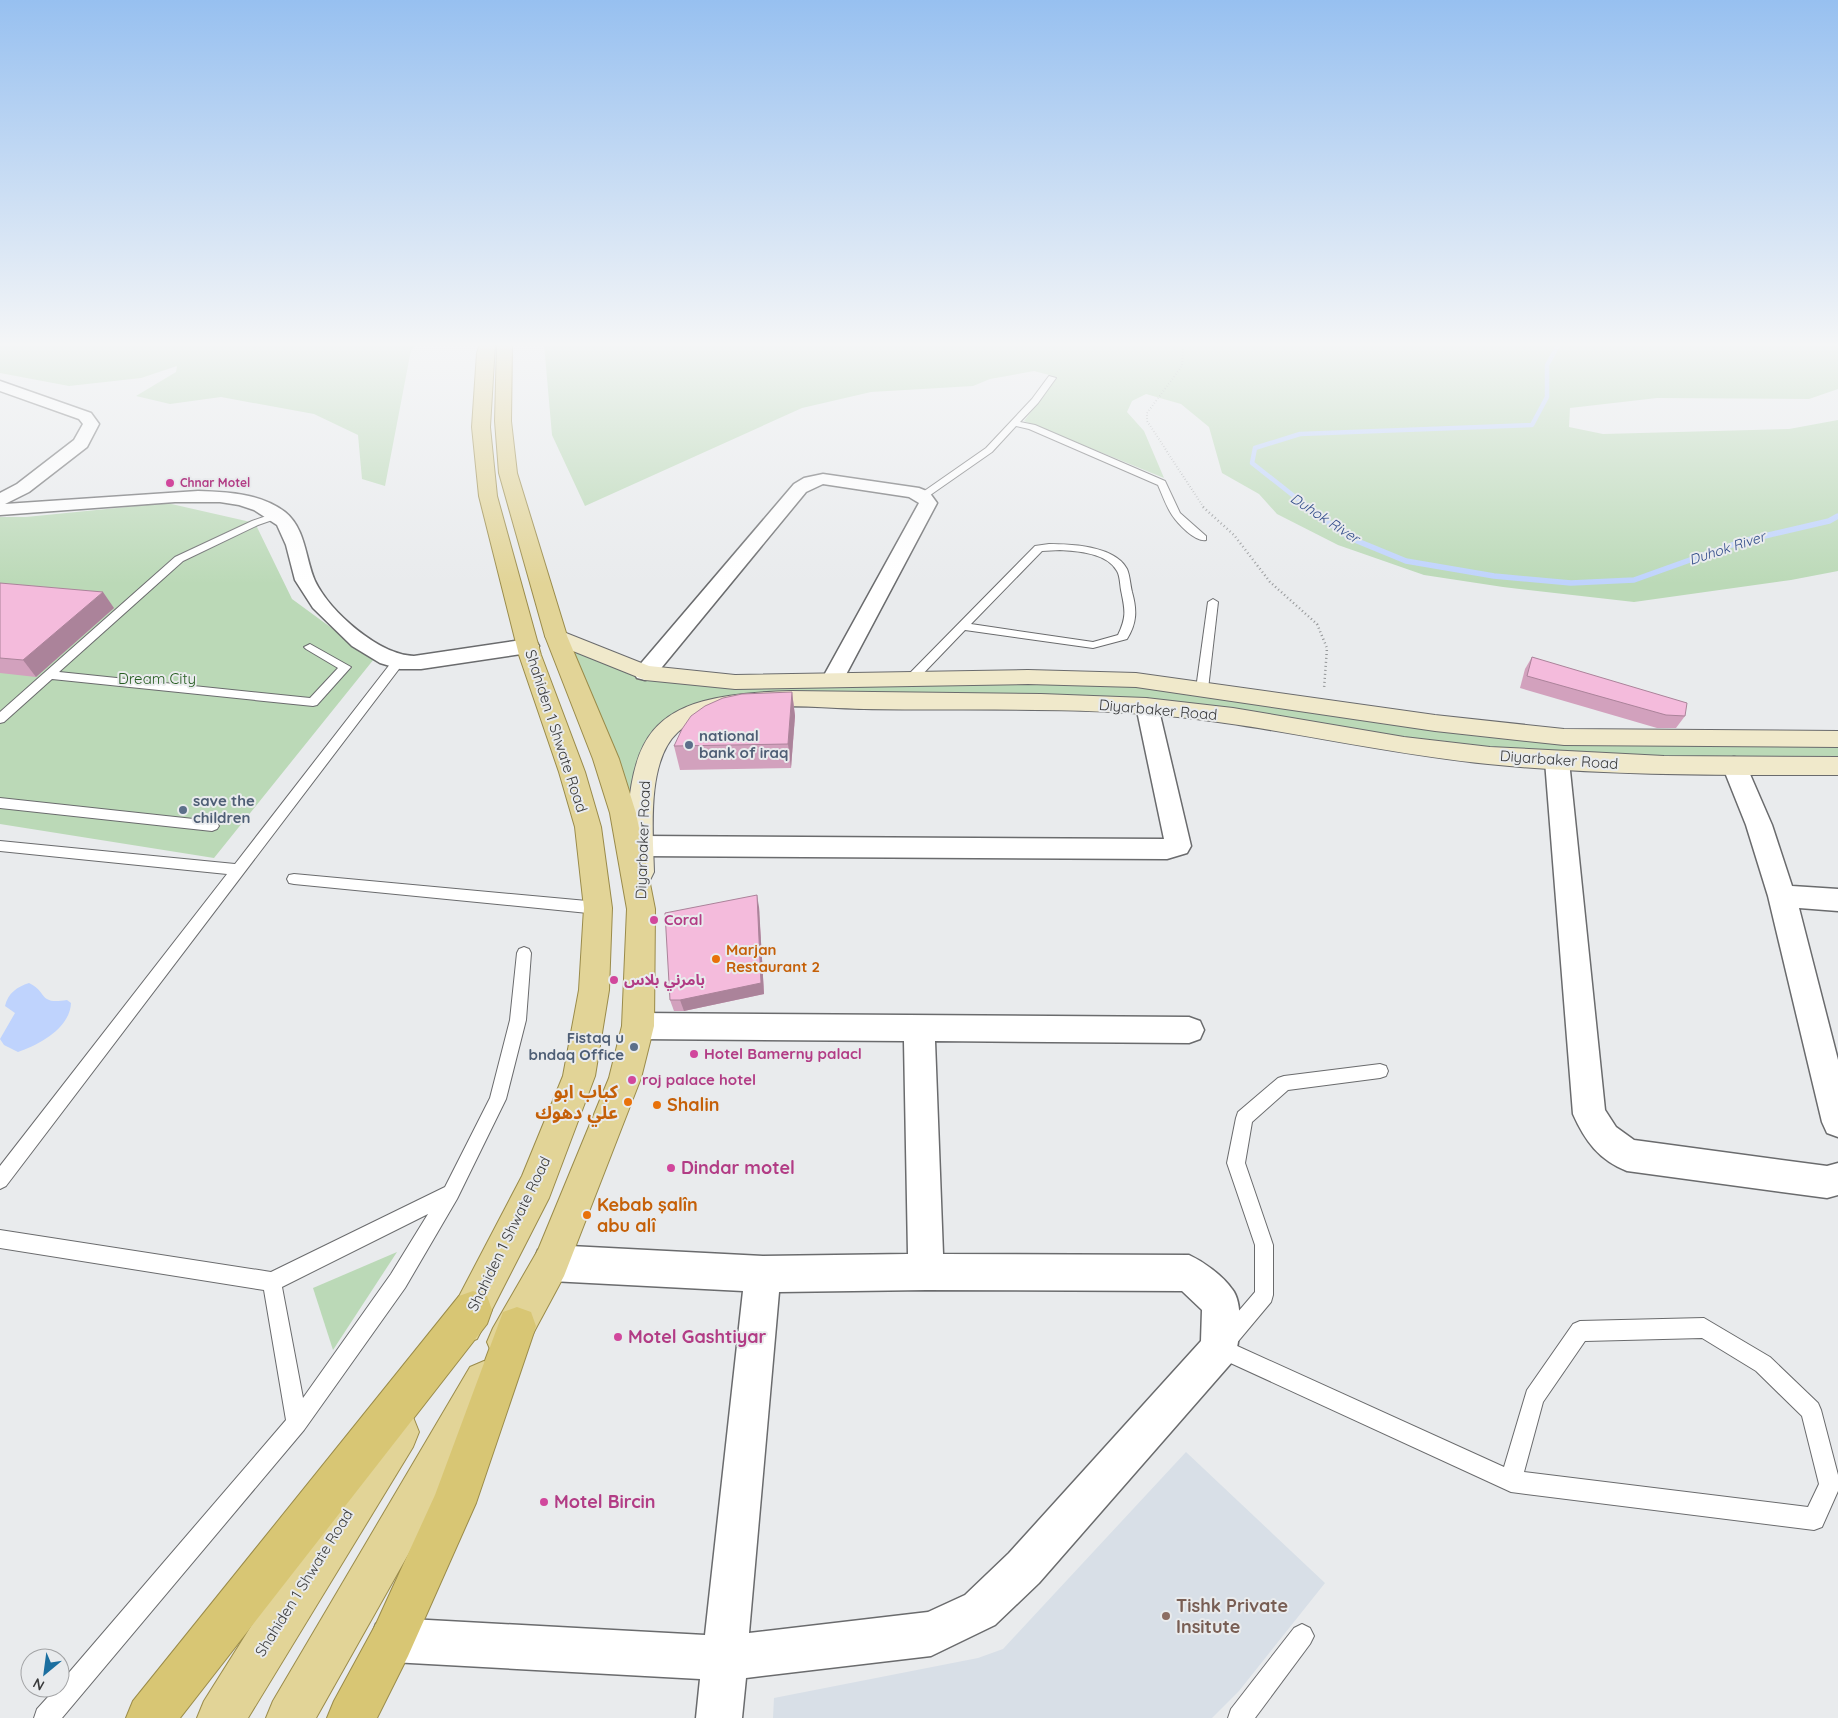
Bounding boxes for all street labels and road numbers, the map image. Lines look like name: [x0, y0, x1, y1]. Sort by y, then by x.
street label: Shahiden 1 Shwate Road: [521, 647, 592, 815]
street label: Diyarbaker Road: [1098, 695, 1218, 724]
street label: Diyarbaker Road: [1499, 746, 1619, 773]
street label: Diyarbaker Road: [631, 780, 654, 900]
street label: Shahiden 1 Shwate Road: [463, 1153, 554, 1314]
street label: Shahiden 1 Shwate Road: [250, 1506, 357, 1660]

